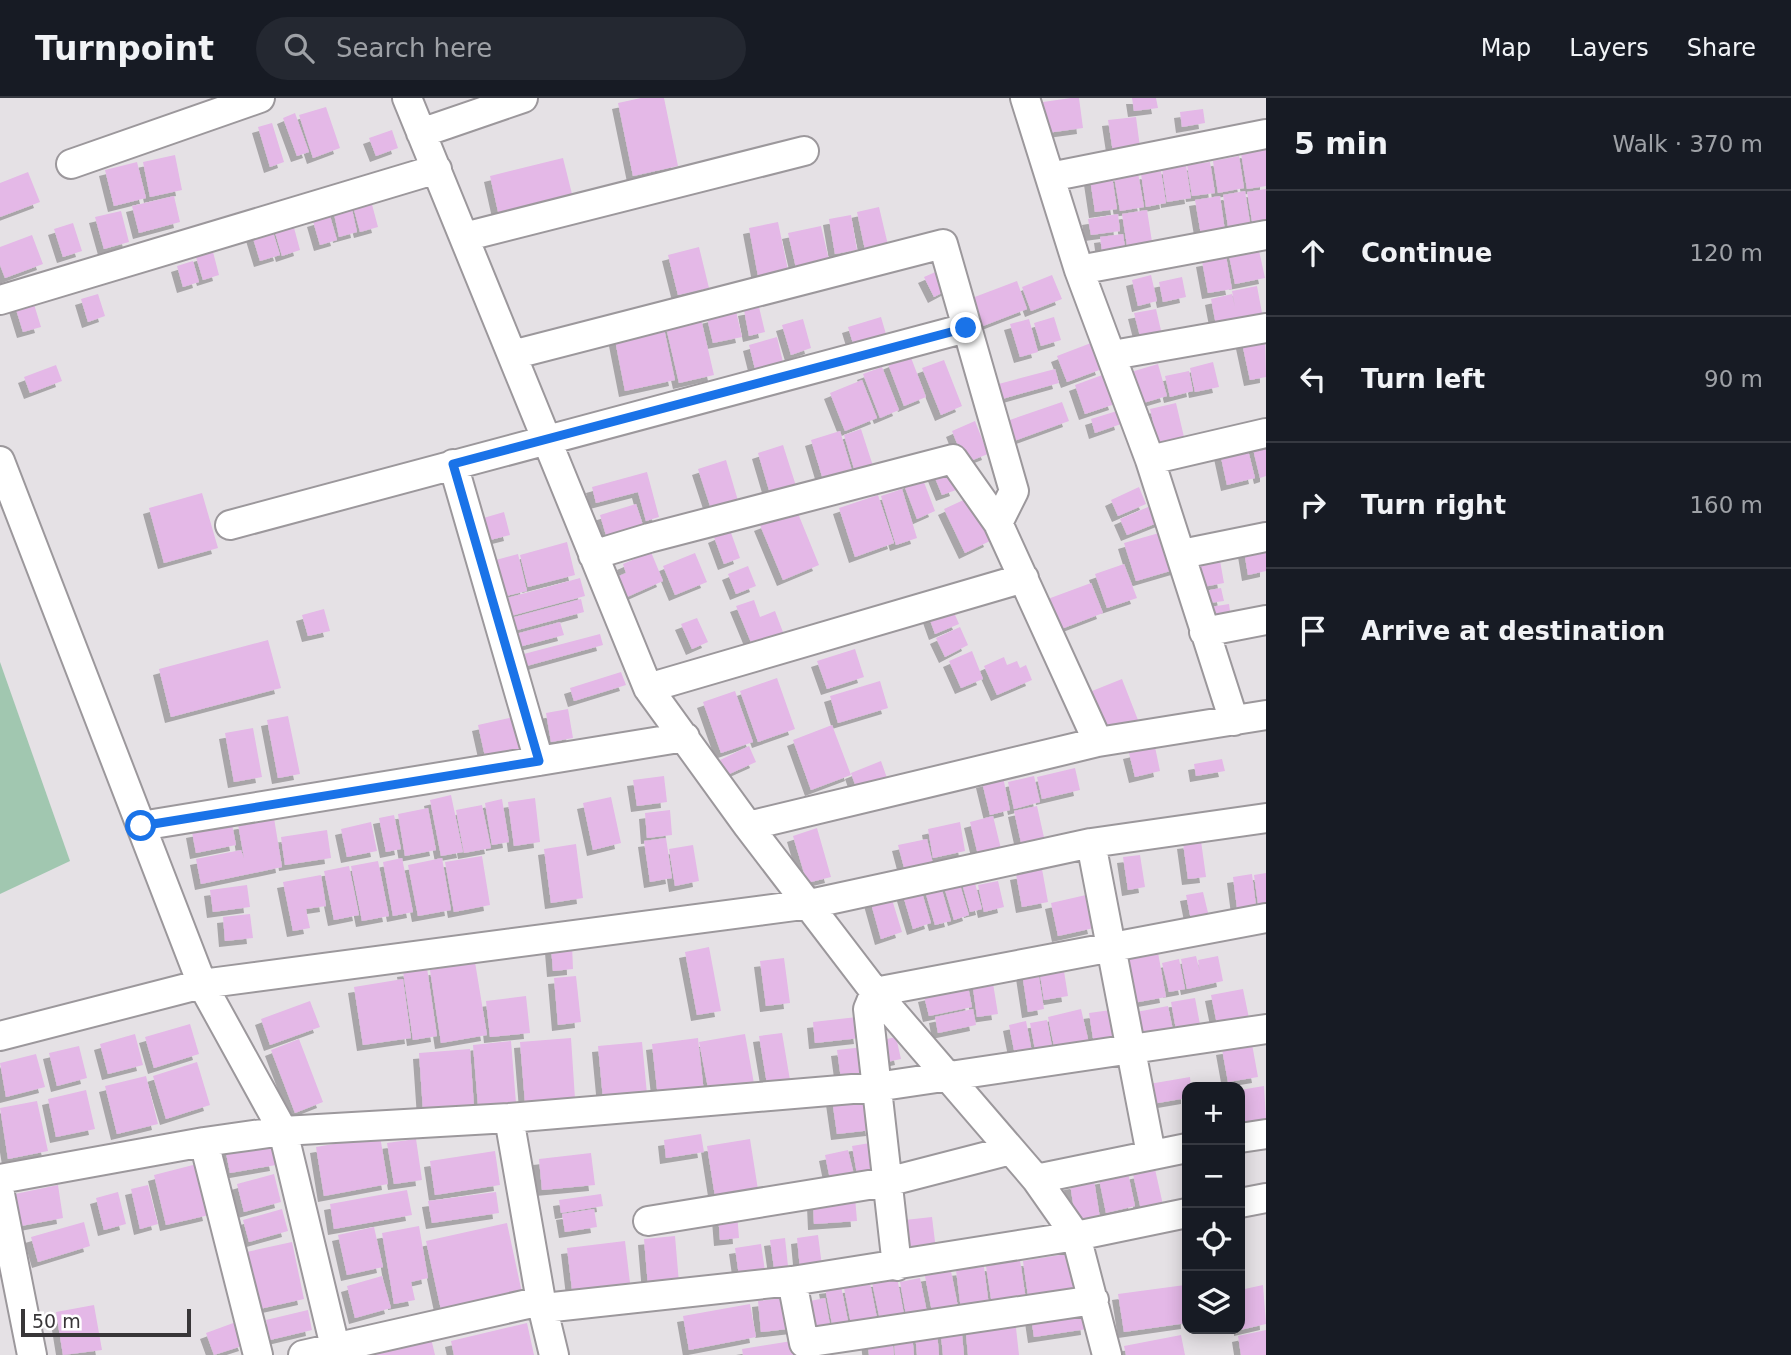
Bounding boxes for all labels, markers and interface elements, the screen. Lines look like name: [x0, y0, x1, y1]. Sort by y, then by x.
search box: [256, 17, 746, 80]
text: Turnpoint: [35, 29, 214, 68]
icon: search: [280, 29, 318, 67]
text: Search here: [336, 33, 492, 63]
text: Map: [1481, 34, 1531, 62]
text: Layers: [1569, 34, 1649, 62]
text: Share: [1687, 34, 1756, 62]
text: 5 min: [1294, 126, 1388, 161]
text: Walk · 370 m: [1612, 131, 1763, 157]
icon: ahead: [1294, 234, 1332, 272]
text: Continue: [1361, 238, 1492, 268]
text: 120 m: [1689, 240, 1763, 266]
route end: [950, 312, 981, 343]
icon: left: [1294, 360, 1332, 398]
text: Turn left: [1361, 364, 1485, 394]
text: 90 m: [1704, 366, 1763, 392]
icon: right: [1294, 486, 1332, 524]
text: Turn right: [1361, 490, 1506, 520]
text: 160 m: [1689, 492, 1763, 518]
icon: arrive: [1294, 612, 1332, 650]
text: Arrive at destination: [1361, 616, 1665, 646]
route start: [125, 810, 156, 841]
map controls: [1182, 1082, 1245, 1334]
button: +: [1182, 1082, 1245, 1145]
button: −: [1182, 1145, 1245, 1208]
button: locate: [1182, 1208, 1245, 1271]
button: layers: [1182, 1271, 1245, 1334]
scale bar: [21, 1306, 191, 1338]
text: 50 m: [32, 1310, 81, 1332]

